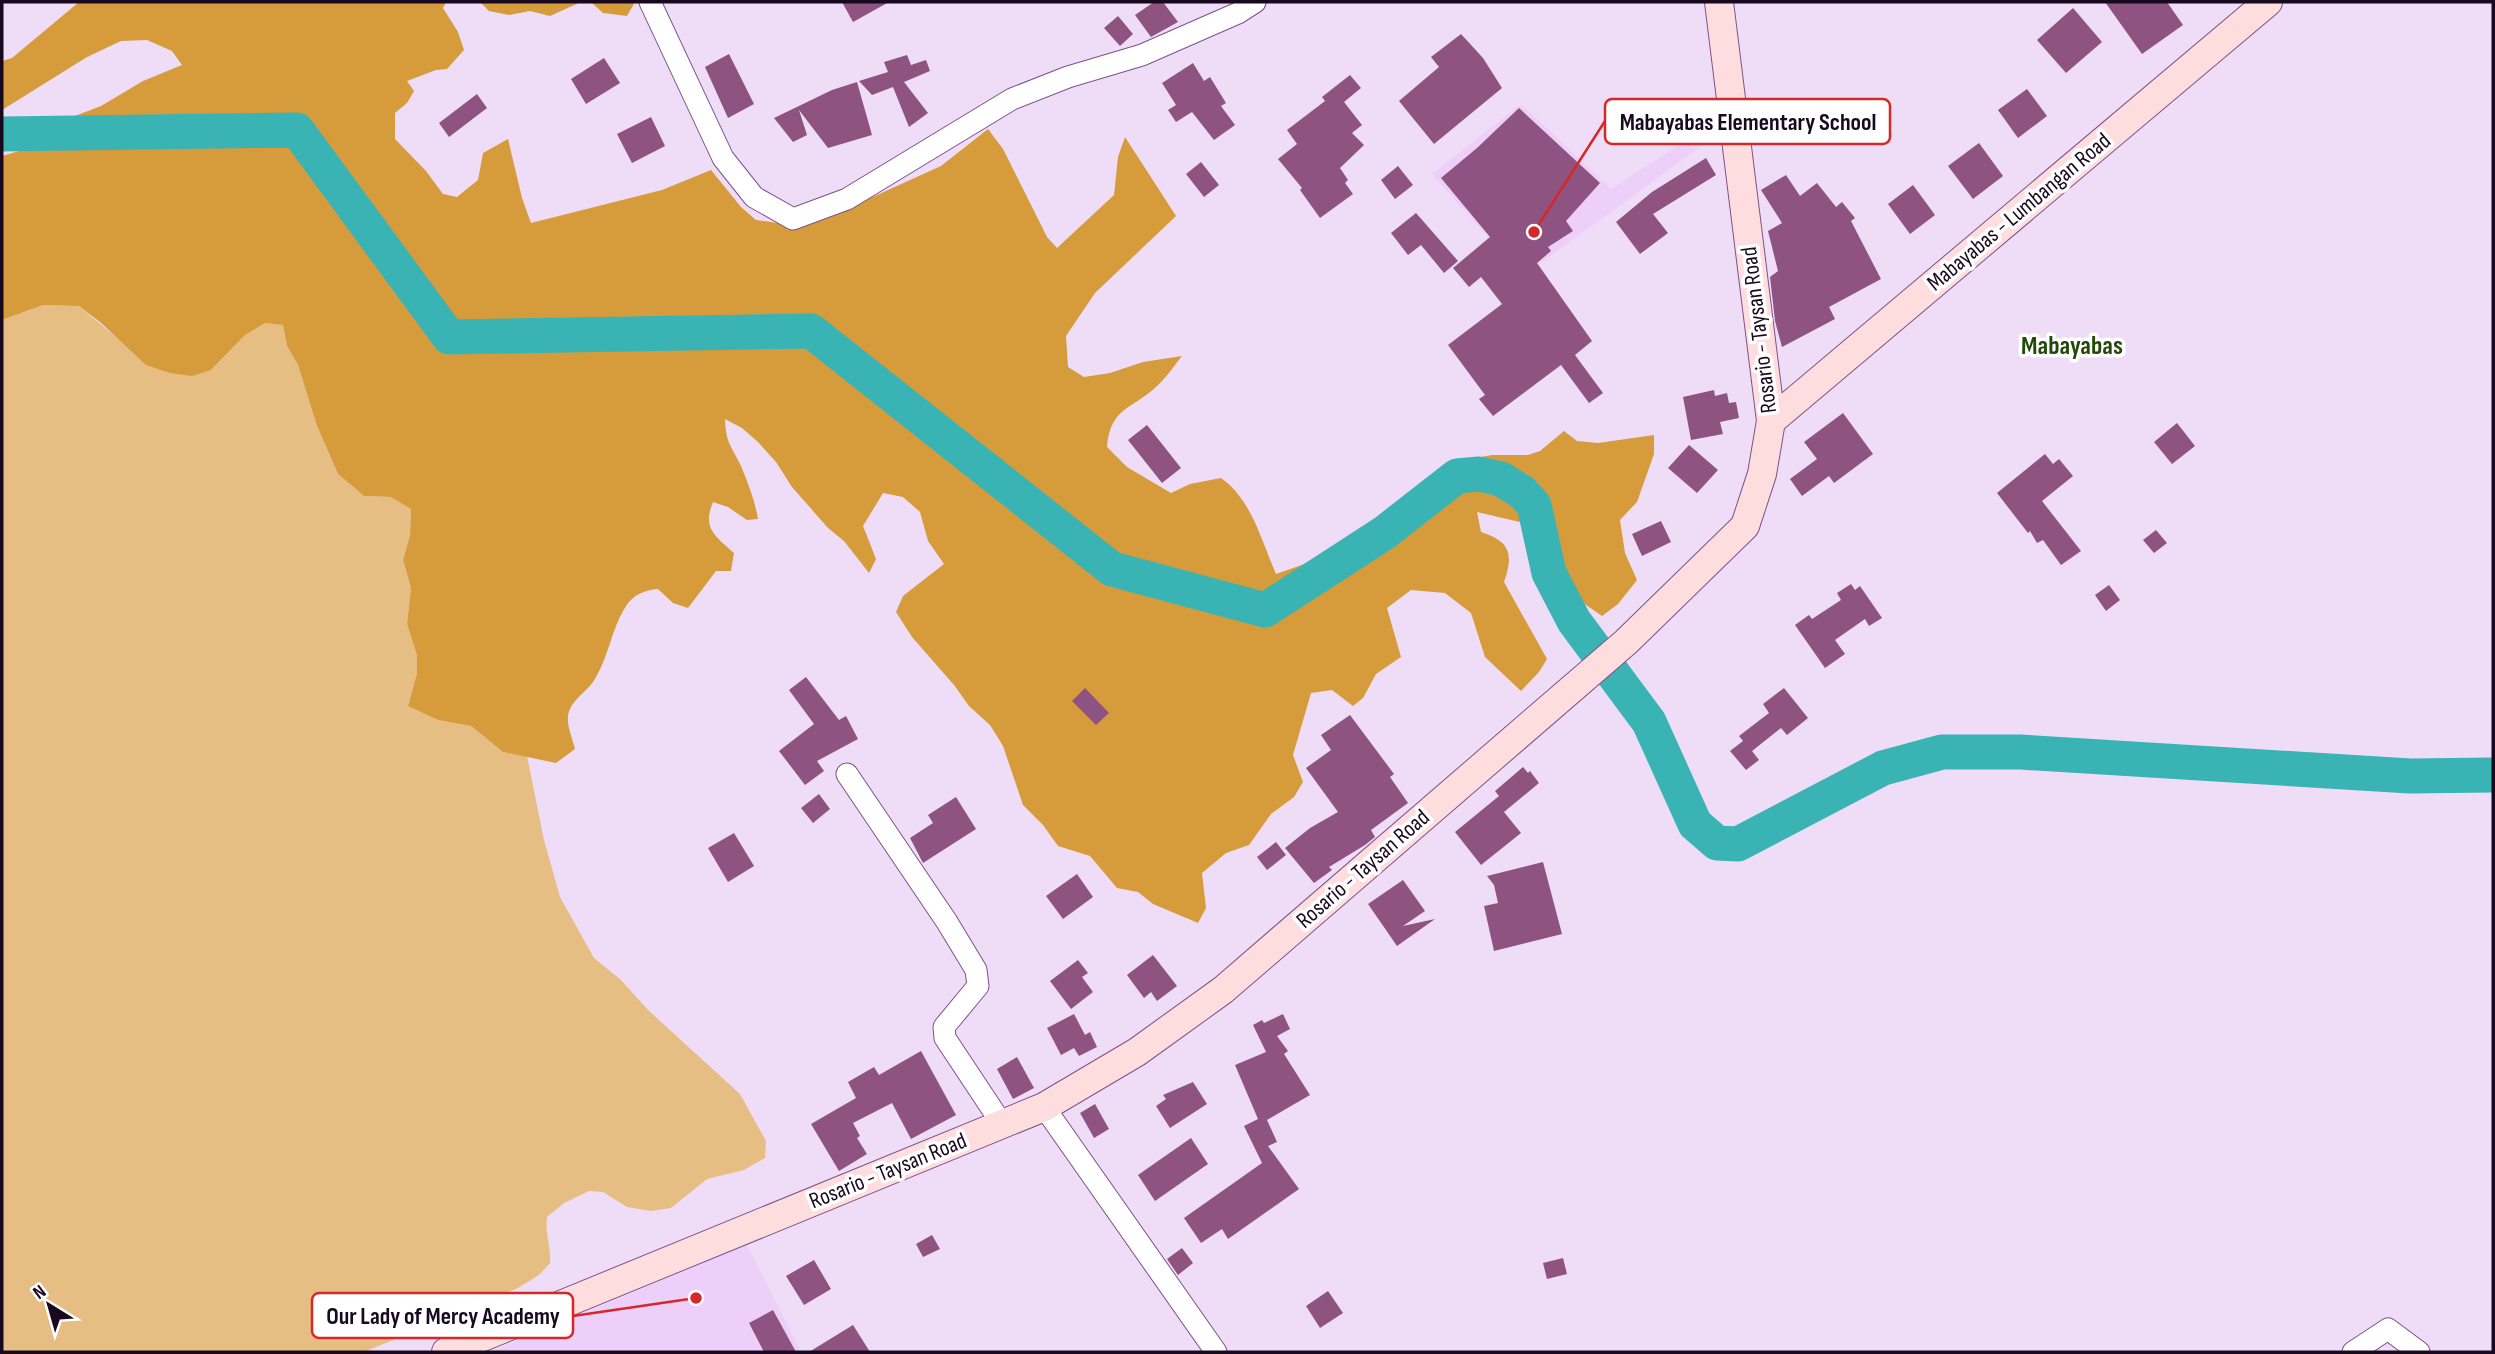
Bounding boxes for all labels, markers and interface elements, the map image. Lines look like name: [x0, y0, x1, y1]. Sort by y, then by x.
callout: Mabayabas Elementary School: [1605, 99, 1890, 144]
text: Mabayabas Elementary School: [1620, 108, 1876, 137]
street label: Mabayabas - Lumbangan Road: [1921, 127, 2117, 297]
street label: Rosario - Taysan Road: [1735, 245, 1783, 415]
district label: Mabayabas: [2021, 331, 2123, 362]
street label: Rosario - Taysan Road: [1291, 804, 1435, 934]
street label: Rosario - Taysan Road: [805, 1127, 971, 1215]
north arrow: [14, 1270, 84, 1340]
text: N: [29, 1280, 51, 1305]
callout: Our Lady of Mercy Academy: [312, 1293, 573, 1338]
text: Our Lady of Mercy Academy: [326, 1302, 560, 1331]

